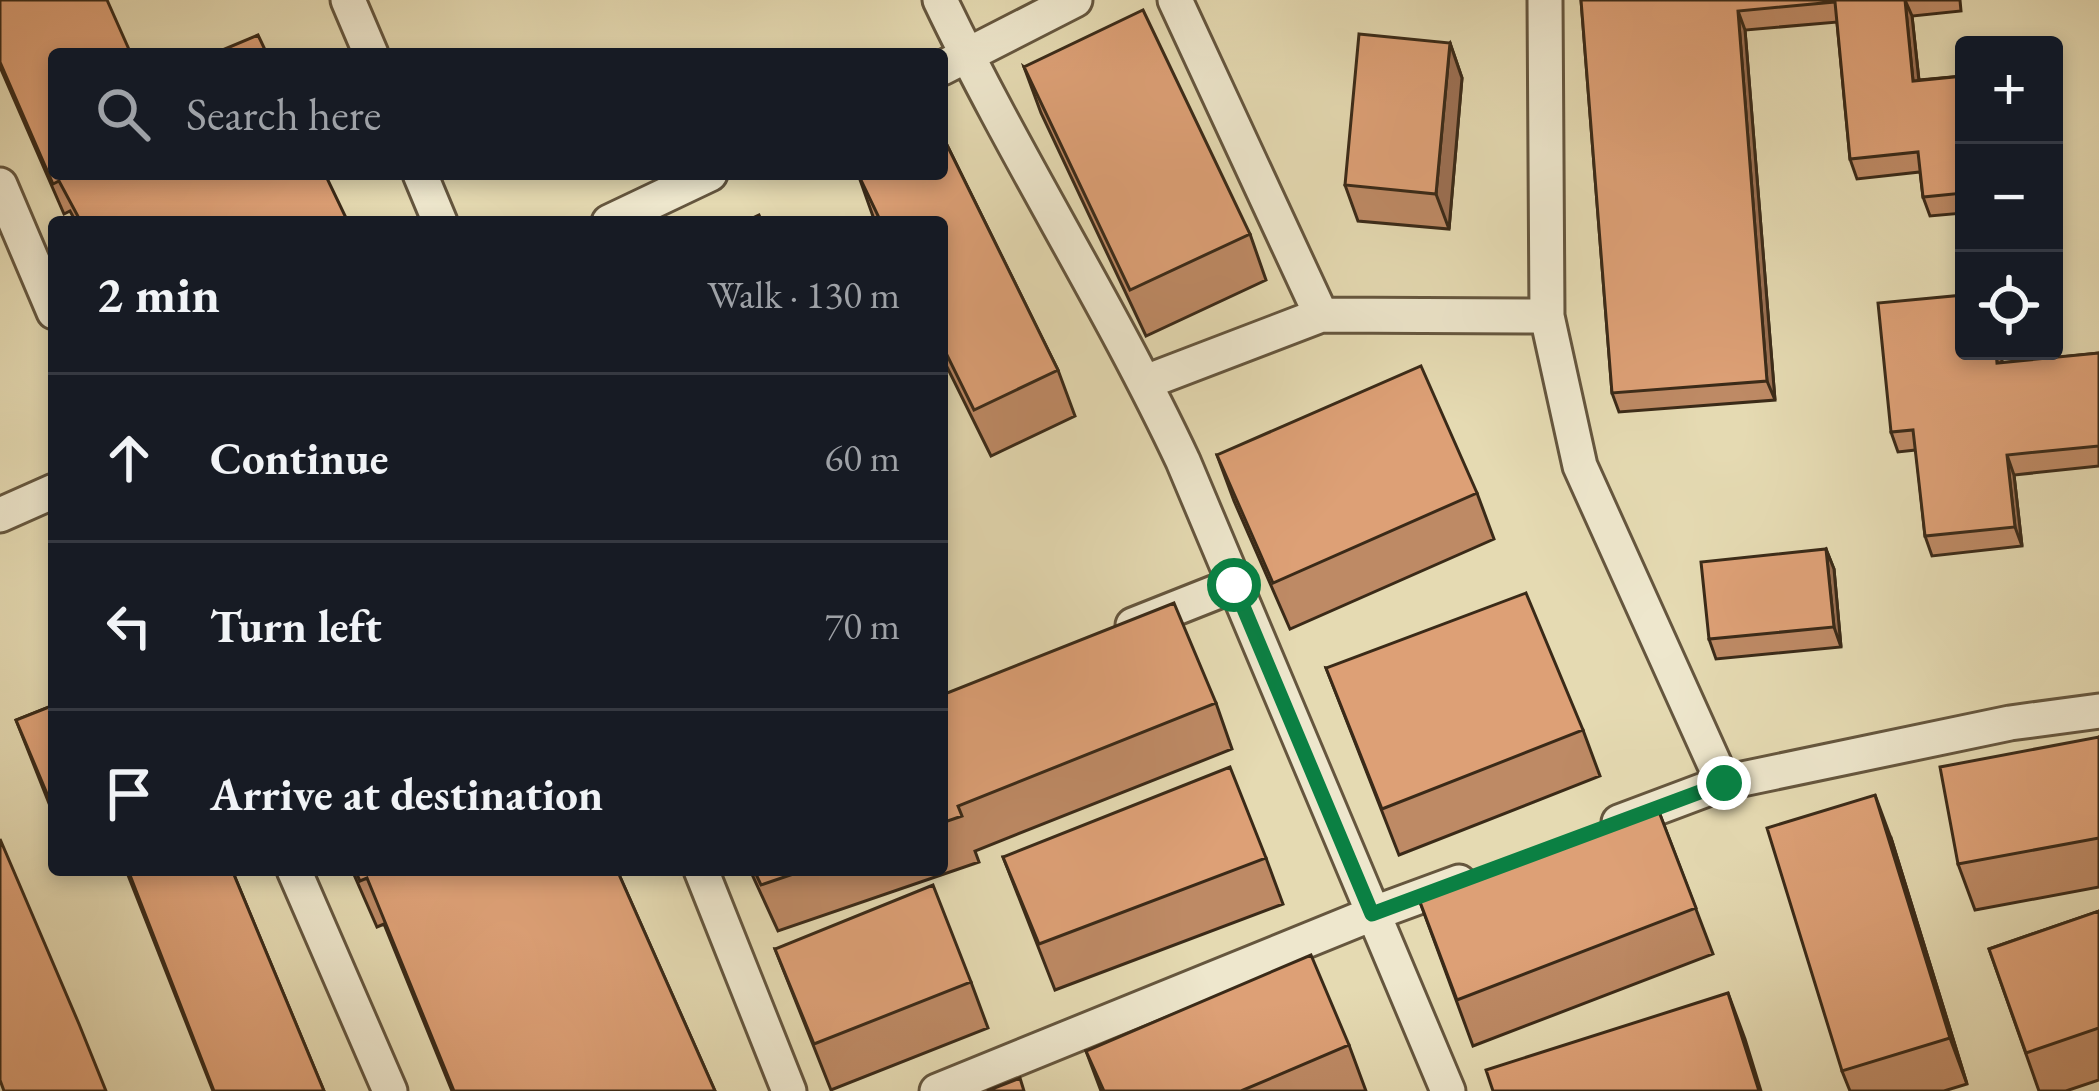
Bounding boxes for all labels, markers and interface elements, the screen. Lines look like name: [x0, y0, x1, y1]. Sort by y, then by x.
map controls: [1955, 36, 2063, 360]
button: +: [1955, 36, 2063, 144]
search box: [48, 48, 948, 180]
icon: search: [90, 81, 156, 147]
text: Search here: [186, 85, 381, 143]
button: −: [1955, 144, 2063, 252]
button: locate: [1955, 252, 2063, 360]
text: 2 min: [96, 261, 220, 327]
text: Walk · 130 m: [707, 269, 900, 320]
icon: ahead: [96, 425, 162, 491]
text: Continue: [210, 429, 388, 487]
text: 60 m: [824, 432, 900, 483]
route start: [1207, 558, 1261, 612]
icon: left: [96, 593, 162, 659]
text: Turn left: [210, 597, 382, 655]
text: 70 m: [824, 600, 900, 651]
route end: [1697, 756, 1751, 810]
icon: arrive: [96, 761, 162, 827]
text: Arrive at destination: [210, 765, 603, 823]

